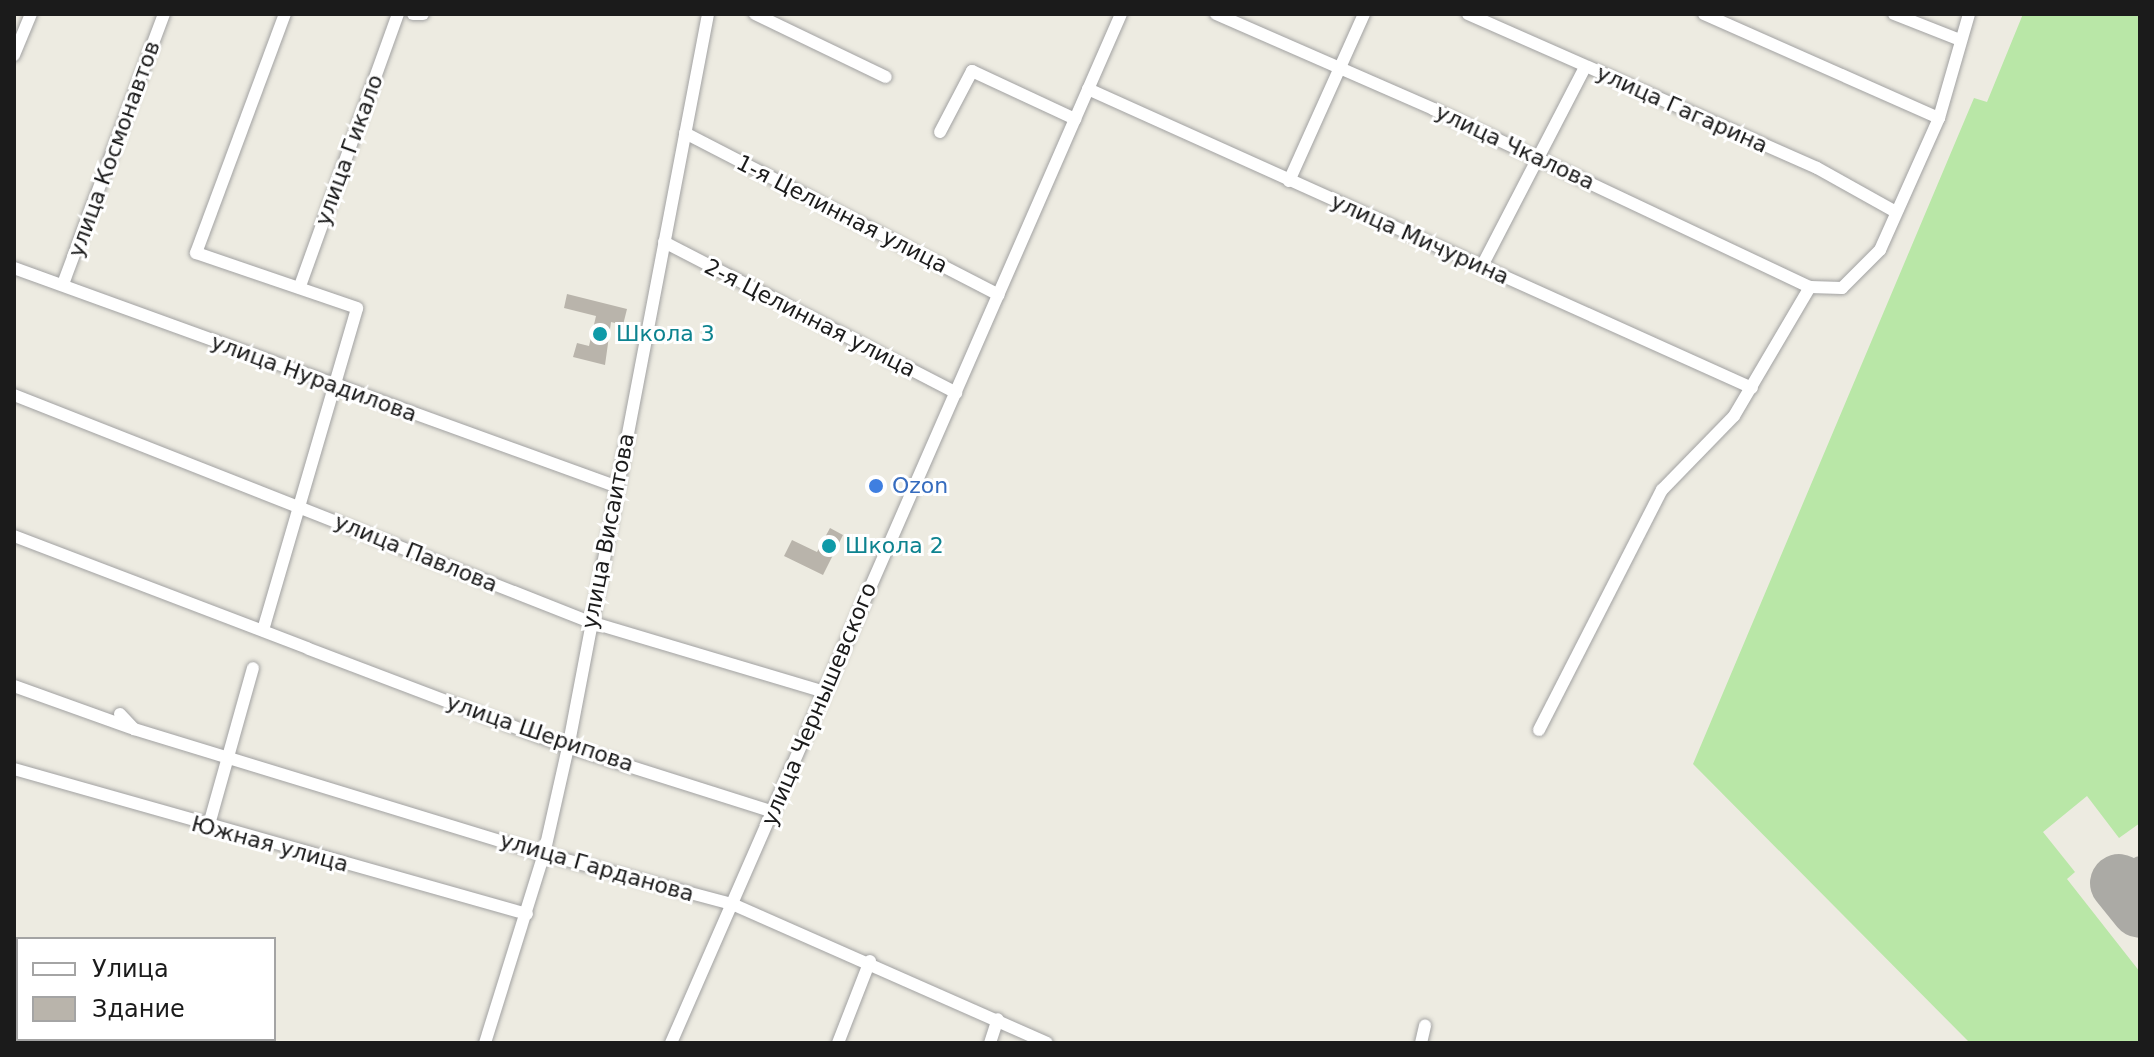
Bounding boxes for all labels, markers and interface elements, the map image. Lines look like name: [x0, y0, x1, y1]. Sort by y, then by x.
street label: улица Космонавтов: [63, 37, 165, 261]
street label: улица Гагарина: [1592, 59, 1772, 159]
street label: улица Гикало: [309, 71, 389, 229]
street label: улица Чкалова: [1431, 99, 1599, 195]
street label: 1-я Целинная улица: [732, 149, 952, 279]
street label: улица Мичурина: [1327, 188, 1513, 290]
street label: 2-я Целинная улица: [700, 253, 920, 383]
place label: Школа 3: [616, 321, 715, 347]
marker: Школа 3: [591, 325, 609, 343]
street label: улица Нурадилова: [207, 328, 421, 428]
street label: улица Висаитова: [576, 431, 640, 631]
place label: Ozon: [892, 473, 948, 499]
marker: Ozon: [867, 477, 885, 495]
street label: улица Павлова: [330, 508, 502, 598]
place label: Школа 2: [845, 533, 944, 559]
marker: Школа 2: [820, 537, 838, 555]
street label: улица Чернышевского: [756, 578, 882, 830]
street label: улица Шерипова: [443, 689, 637, 777]
street label: Южная улица: [189, 810, 351, 878]
street label: улица Гарданова: [497, 827, 697, 907]
legend: [16, 937, 276, 1041]
text: Улица: [92, 955, 169, 983]
text: Здание: [92, 995, 185, 1023]

